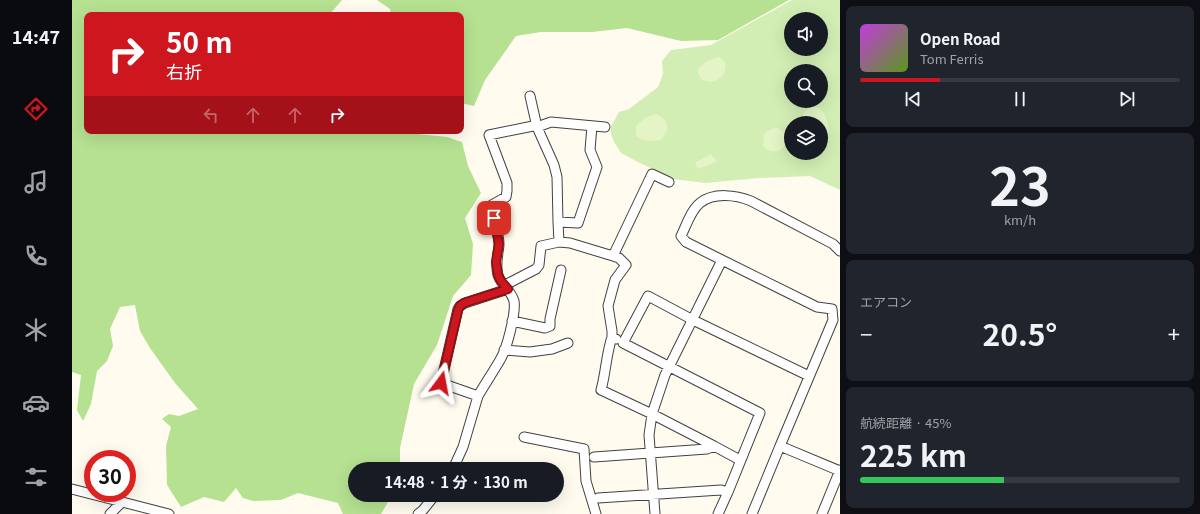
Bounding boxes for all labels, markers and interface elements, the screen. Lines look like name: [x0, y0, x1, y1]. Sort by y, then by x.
map controls: [784, 12, 828, 160]
button: sound: [784, 12, 828, 56]
text: 50 m: [166, 21, 232, 61]
text: 14:47: [12, 23, 60, 49]
icon: right: [100, 28, 152, 80]
text: Open Road: [920, 28, 1001, 49]
text: Tom Ferris: [920, 49, 984, 68]
text: 右折: [166, 58, 202, 84]
button: search: [784, 64, 828, 108]
icon: previous: [902, 88, 924, 110]
icon: pause: [1009, 88, 1031, 110]
icon: next: [1116, 88, 1138, 110]
icon: directions: [22, 95, 50, 123]
icon: left: [200, 104, 222, 126]
icon: ahead: [242, 104, 264, 126]
icon: ahead: [284, 104, 306, 126]
icon: right: [326, 104, 348, 126]
button: layers: [784, 116, 828, 160]
text: 23: [989, 146, 1051, 221]
icon: music: [22, 168, 50, 196]
pin: [477, 201, 511, 235]
icon: arrive: [483, 207, 505, 229]
text: km/h: [1004, 210, 1036, 229]
icon: phone: [22, 242, 50, 270]
text: エアコン: [860, 292, 912, 311]
text: 20.5°: [983, 311, 1057, 355]
icon: climate: [22, 316, 50, 344]
text: −: [860, 317, 872, 349]
text: +: [1168, 317, 1180, 349]
position arrow: [420, 362, 462, 404]
icon: car: [22, 389, 50, 417]
text: 航続距離 · 45%: [860, 413, 952, 432]
text: 225 km: [860, 432, 967, 476]
speed limit sign: 30: [84, 450, 136, 502]
icon: filters: [22, 463, 50, 491]
text: 14:48 · 1 分 · 130 m: [384, 471, 528, 492]

